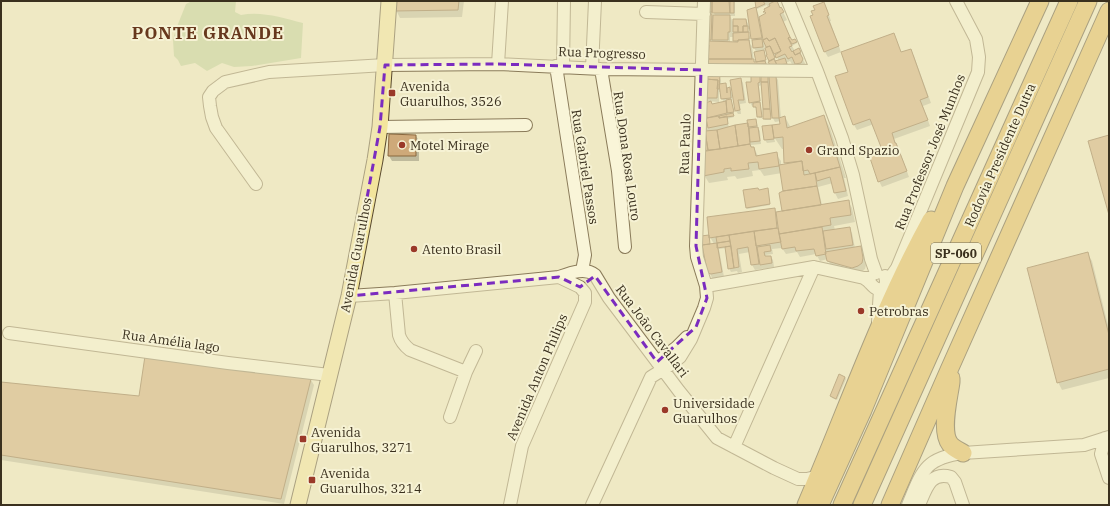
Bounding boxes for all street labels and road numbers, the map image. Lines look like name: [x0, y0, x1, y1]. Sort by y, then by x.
street label: Rua Progresso: [558, 43, 646, 63]
street label: Rua Professor José Munhos: [891, 71, 969, 233]
street label: Rodovia Presidente Dutra: [961, 80, 1039, 230]
street label: Rua Dona Rosa Louro: [610, 90, 644, 222]
street label: Rua Gabriel Passos: [568, 108, 602, 226]
street label: Rua Paulo: [675, 113, 695, 175]
street label: Avenida Guarulhos: [336, 196, 376, 314]
road number: SP-060: [931, 243, 981, 263]
street label: Rua João Cavallari: [612, 281, 692, 381]
street label: Avenida Anton Philips: [503, 311, 571, 443]
street label: Rua Amélia lago: [121, 326, 221, 356]

